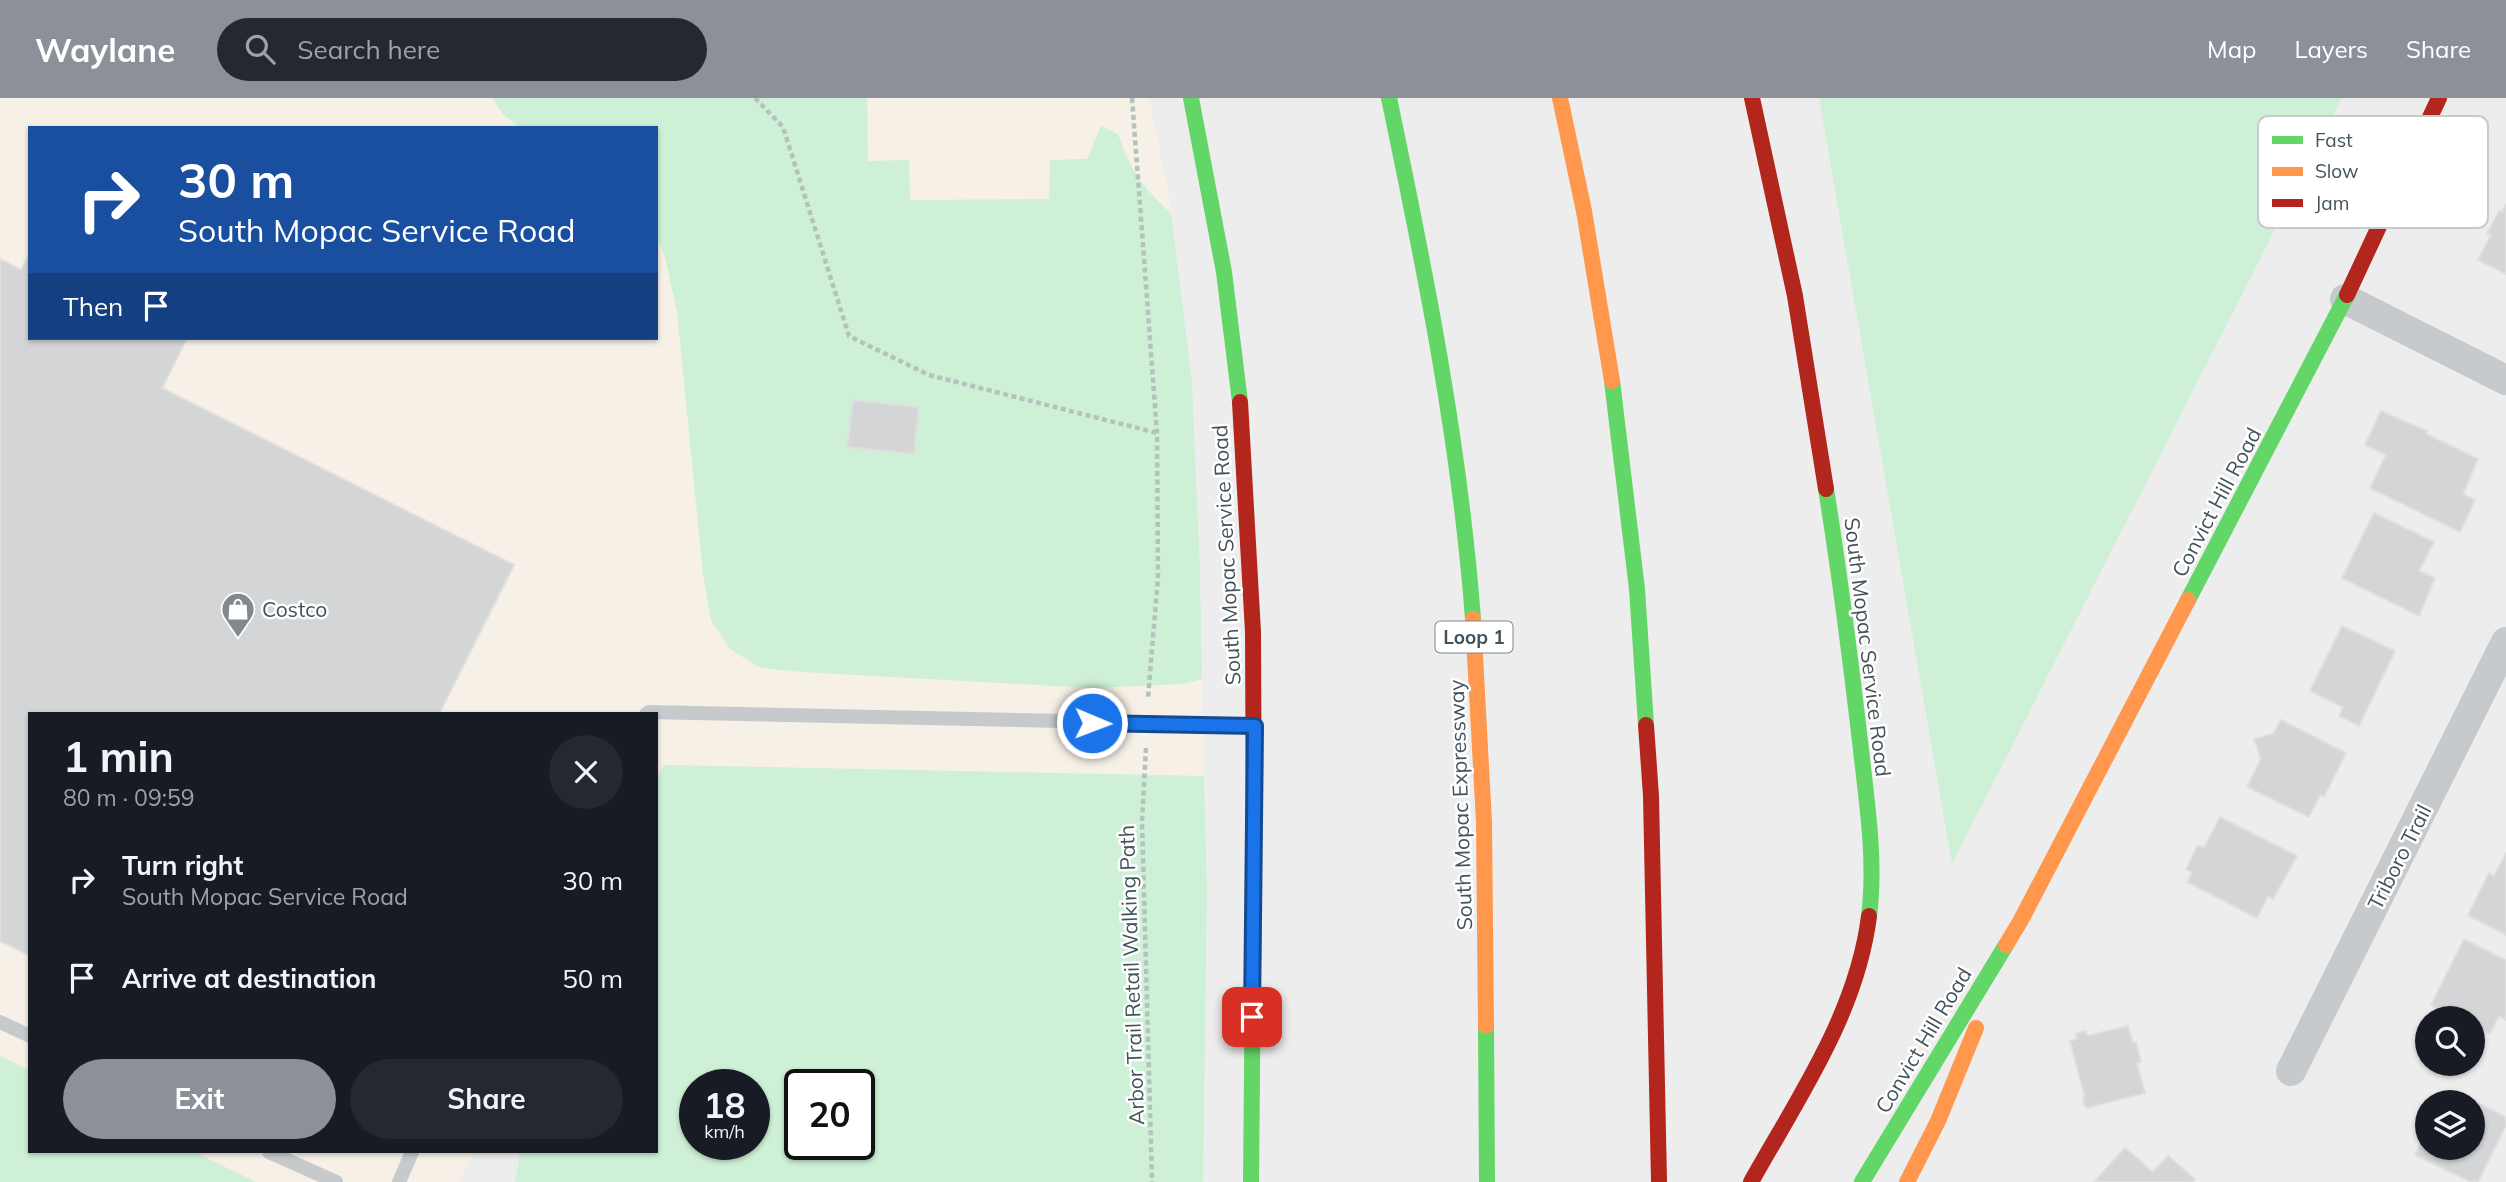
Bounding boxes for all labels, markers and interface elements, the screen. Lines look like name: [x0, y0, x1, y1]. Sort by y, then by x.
search box: [217, 18, 707, 81]
text: Waylane: [35, 29, 175, 70]
icon: search: [241, 30, 279, 68]
text: Search here: [297, 33, 440, 66]
text: Map: [2207, 34, 2256, 64]
text: Layers: [2294, 34, 2368, 64]
text: Share: [2406, 34, 2471, 64]
legend: [2258, 116, 2488, 228]
text: Fast: [2315, 128, 2353, 152]
text: 30 m: [178, 149, 294, 210]
icon: right: [63, 154, 154, 245]
text: Slow: [2315, 159, 2359, 183]
text: Jam: [2315, 191, 2349, 215]
text: South Mopac Service Road: [178, 210, 576, 250]
icon: arrive: [137, 287, 175, 325]
text: Then: [63, 290, 123, 323]
street label: Convict Hill Road: [2166, 423, 2266, 581]
street label: South Mopac Service Road: [1206, 424, 1246, 686]
street label: South Mopac Service Road: [1839, 516, 1897, 778]
shop icon: Costco: [219, 590, 257, 639]
place label: Costco: [262, 596, 327, 622]
road number: Loop 1: [1436, 622, 1512, 652]
street label: South Mopac Expressway: [1443, 679, 1477, 931]
position arrow: [1055, 686, 1129, 760]
text: 1 min: [63, 730, 174, 783]
button: close: [549, 735, 623, 809]
text: 80 m · 09:59: [63, 783, 195, 812]
street label: Triboro Trail: [2361, 800, 2437, 914]
street label: Arbor Trail Retail Walking Path: [1113, 825, 1149, 1125]
text: Turn right: [122, 849, 243, 882]
icon: right: [63, 861, 101, 899]
text: 30 m: [562, 864, 623, 897]
text: South Mopac Service Road: [122, 882, 408, 911]
icon: arrive: [63, 959, 101, 997]
text: Arrive at destination: [122, 962, 377, 995]
text: 50 m: [562, 962, 623, 995]
street label: Convict Hill Road: [1869, 962, 1977, 1118]
pin: [1222, 987, 1282, 1047]
icon: arrive: [1233, 998, 1271, 1036]
map controls: [2415, 1006, 2485, 1160]
button: search: [2415, 1006, 2485, 1076]
button: Exit: [63, 1059, 336, 1139]
button: Share: [350, 1059, 623, 1139]
speed limit sign: 20: [784, 1069, 875, 1160]
text: 18: [703, 1083, 746, 1127]
button: layers: [2415, 1090, 2485, 1160]
text: km/h: [704, 1120, 745, 1143]

